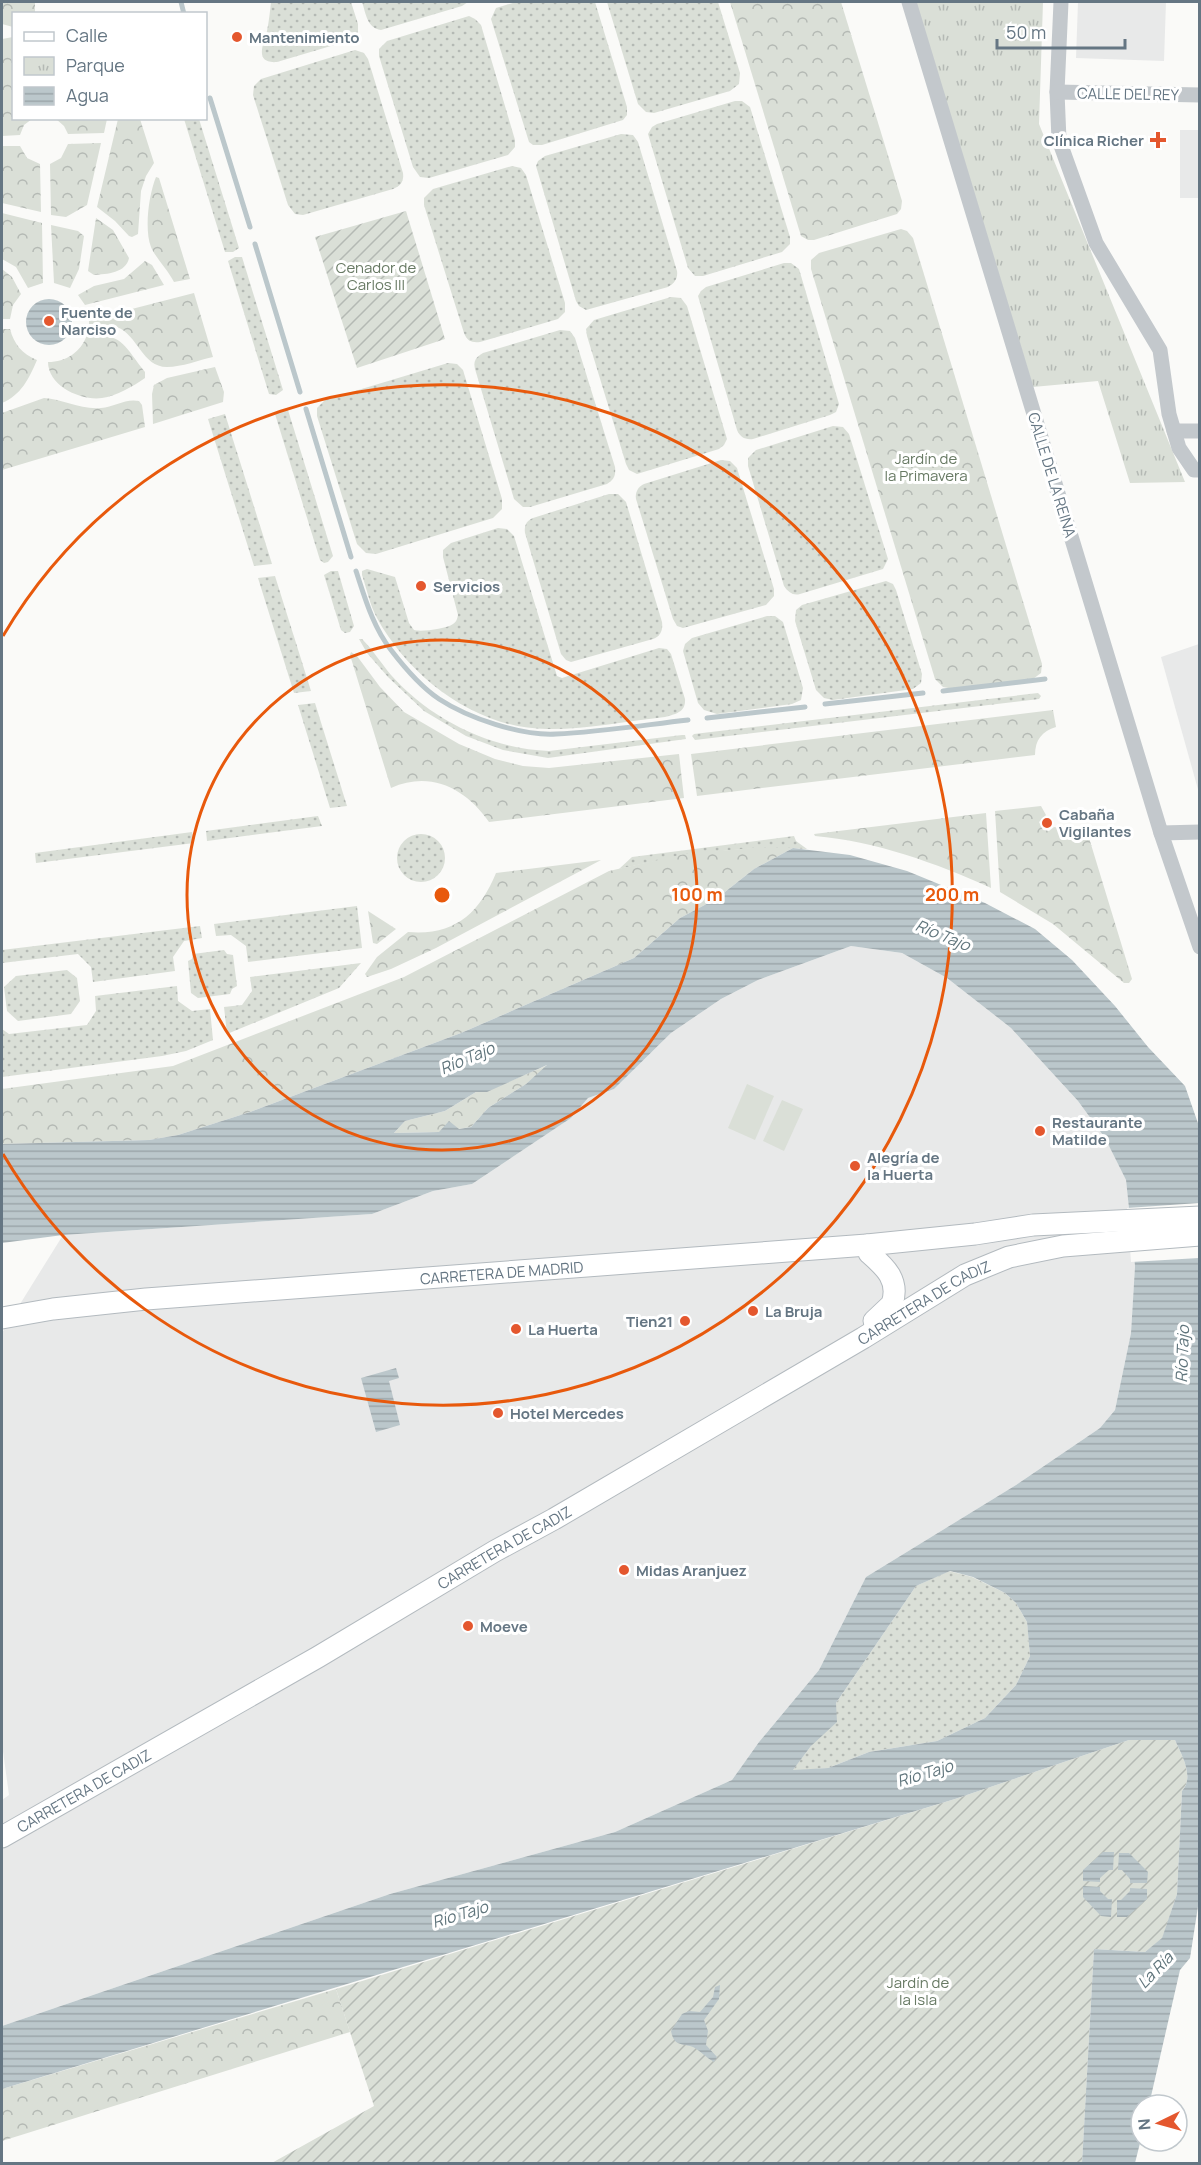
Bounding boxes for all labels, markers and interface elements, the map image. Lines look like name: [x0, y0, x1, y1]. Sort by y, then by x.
legend: [12, 12, 207, 120]
scale bar: [997, 12, 1124, 50]
text: 50 m: [1006, 20, 1046, 44]
text: Calle: [66, 23, 108, 47]
place label: Mantenimiento: [249, 27, 360, 48]
marker: Mantenimiento: [230, 30, 244, 44]
text: Parque: [66, 53, 125, 77]
text: Agua: [66, 83, 109, 107]
street label: CALLE DEL REY: [1077, 83, 1180, 105]
place label: Clínica Richer: [1044, 130, 1144, 151]
marker: Clínica Richer: [1149, 131, 1167, 149]
park label: Cenador de Carlos III: [336, 257, 416, 295]
place label: Fuente de Narciso: [61, 302, 133, 340]
marker: Fuente de Narciso: [42, 314, 56, 328]
street label: CALLE DE LA REINA: [1023, 410, 1081, 541]
park label: Jardín de la Primavera: [884, 448, 968, 486]
place label: Servicios: [433, 576, 500, 597]
marker: Servicios: [414, 579, 428, 593]
place label: Cabaña Vigilantes: [1059, 804, 1131, 842]
marker: Cabaña Vigilantes: [1040, 816, 1054, 830]
text: 100 m: [671, 882, 723, 906]
text: 200 m: [925, 882, 979, 906]
centre of rings: [432, 885, 452, 905]
water label: Río Tajo: [912, 914, 975, 956]
water label: Río Tajo: [436, 1036, 499, 1079]
place label: Restaurante Matilde: [1052, 1112, 1143, 1150]
marker: Restaurante Matilde: [1033, 1124, 1047, 1138]
place label: Alegría de la Huerta: [867, 1147, 940, 1185]
marker: Alegría de la Huerta: [848, 1159, 862, 1173]
street label: CARRETERA DE CADIZ: [853, 1255, 994, 1350]
street label: CARRETERA DE MADRID: [419, 1256, 584, 1289]
place label: La Bruja: [765, 1301, 822, 1322]
marker: La Bruja: [746, 1304, 760, 1318]
place label: Tien21: [626, 1311, 673, 1332]
marker: Tien21: [678, 1314, 692, 1328]
place label: La Huerta: [528, 1319, 598, 1340]
marker: La Huerta: [509, 1322, 523, 1336]
water label: Río Tajo: [1170, 1323, 1194, 1383]
place label: Hotel Mercedes: [510, 1403, 624, 1424]
marker: Hotel Mercedes: [491, 1406, 505, 1420]
street label: CARRETERA DE CADIZ: [433, 1501, 575, 1594]
place label: Midas Aranjuez: [636, 1560, 747, 1581]
marker: Midas Aranjuez: [617, 1563, 631, 1577]
place label: Moeve: [480, 1616, 528, 1637]
marker: Moeve: [461, 1619, 475, 1633]
street label: CARRETERA DE CADIZ: [13, 1744, 155, 1837]
water label: Río Tajo: [894, 1754, 957, 1792]
water label: Río Tajo: [429, 1895, 492, 1933]
water label: La Ría: [1132, 1946, 1179, 1993]
park label: Jardín de la Isla: [887, 1972, 949, 2010]
north arrow: [1129, 2093, 1189, 2153]
text: N: [1133, 2118, 1156, 2131]

